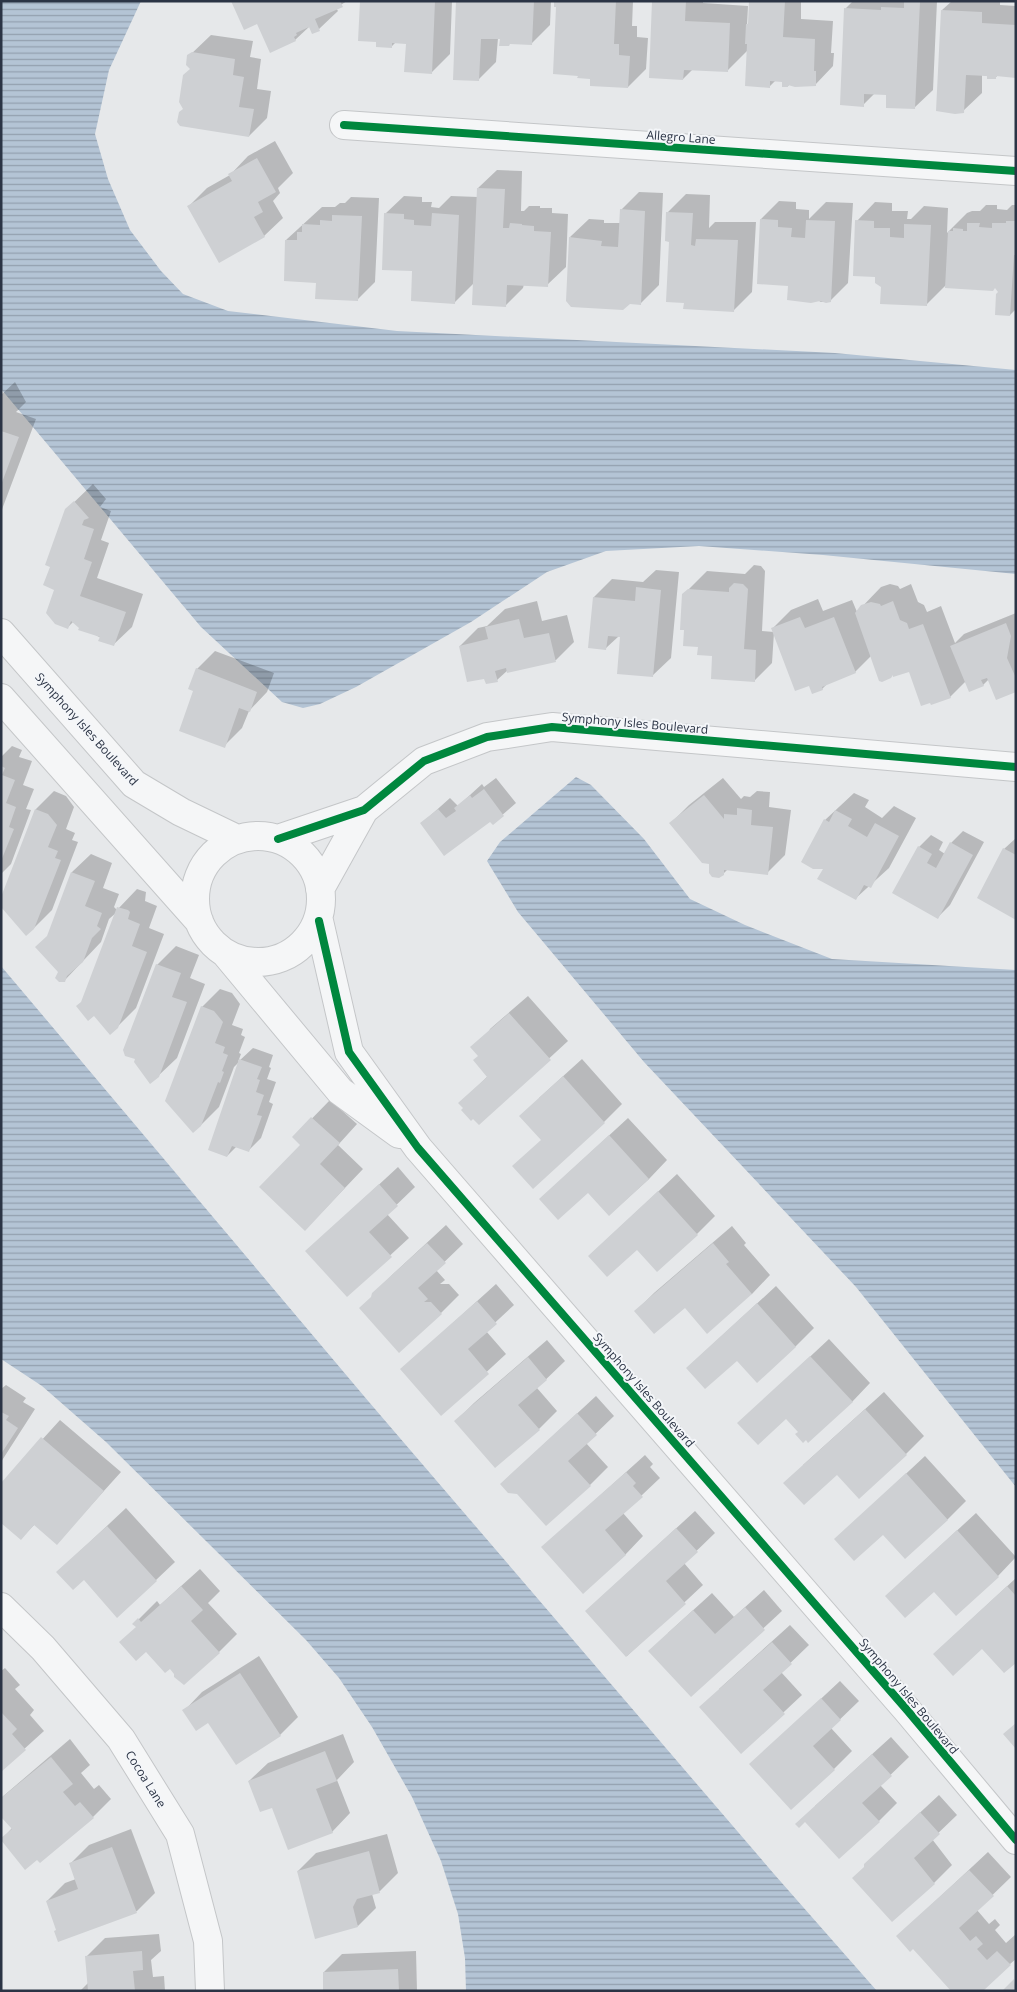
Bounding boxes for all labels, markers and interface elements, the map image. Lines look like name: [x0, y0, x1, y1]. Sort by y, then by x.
street label: Allegro Lane: [646, 126, 716, 148]
street label: Symphony Isles Boulevard: [32, 669, 142, 789]
street label: Symphony Isles Boulevard: [561, 708, 709, 738]
street label: Symphony Isles Boulevard: [589, 1329, 699, 1451]
street label: Symphony Isles Boulevard: [855, 1634, 963, 1758]
street label: Cocoa Lane: [122, 1747, 170, 1811]

